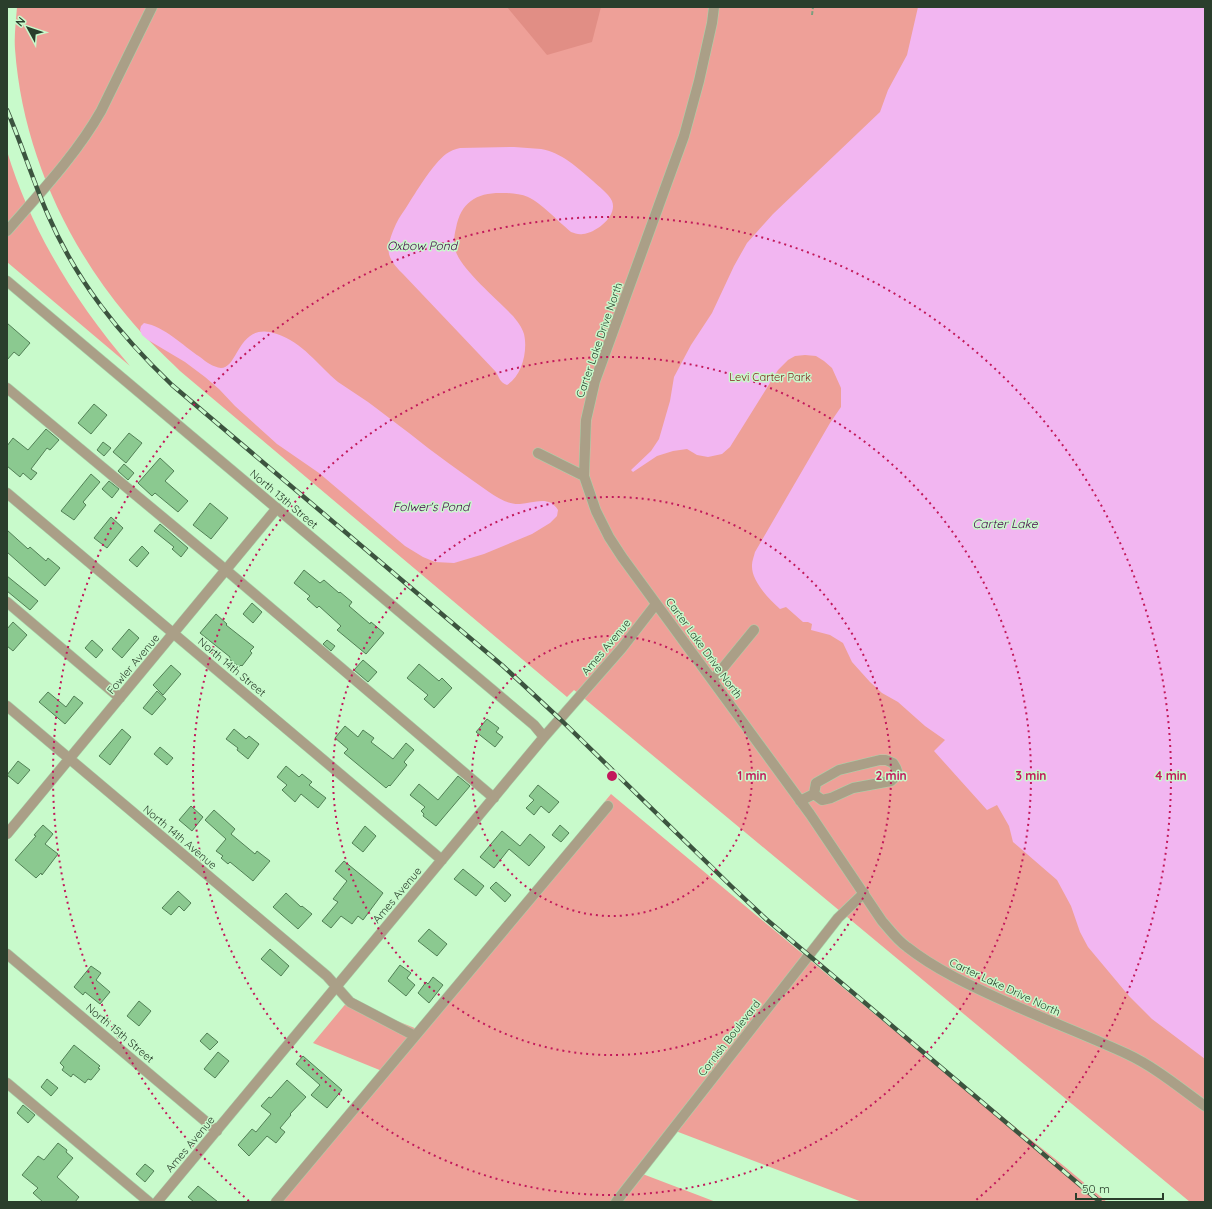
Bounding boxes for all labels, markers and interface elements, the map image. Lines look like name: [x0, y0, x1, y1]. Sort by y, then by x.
north arrow: [8, 8, 48, 48]
text: N: [12, 14, 28, 29]
water label: Oxbow Pond: [387, 238, 459, 253]
street label: Carter Lake Drive North: [573, 281, 625, 399]
park label: Levi Carter Park: [729, 370, 811, 384]
street label: North 13th Street: [247, 466, 321, 532]
water label: Folwer's Pond: [393, 499, 471, 514]
water label: Carter Lake: [972, 516, 1039, 531]
street label: Carter Lake Drive North: [663, 595, 745, 701]
street label: Ames Avenue: [578, 616, 634, 678]
street label: Fowler Avenue: [104, 631, 162, 697]
street label: North 14th Street: [195, 634, 269, 700]
text: 1 min: [737, 768, 767, 783]
text: 2 min: [875, 768, 907, 783]
text: 3 min: [1016, 768, 1046, 783]
text: 4 min: [1155, 768, 1187, 783]
centre of rings: [605, 769, 619, 783]
street label: North 14th Avenue: [140, 802, 220, 872]
street label: Ames Avenue: [369, 864, 425, 926]
street label: Carter Lake Drive North: [947, 955, 1063, 1019]
street label: Cornish Boulevard: [695, 997, 763, 1079]
street label: North 15th Street: [83, 1000, 157, 1066]
street label: Ames Avenue: [162, 1113, 218, 1175]
scale bar: [1076, 1175, 1163, 1201]
text: 50 m: [1082, 1181, 1110, 1196]

